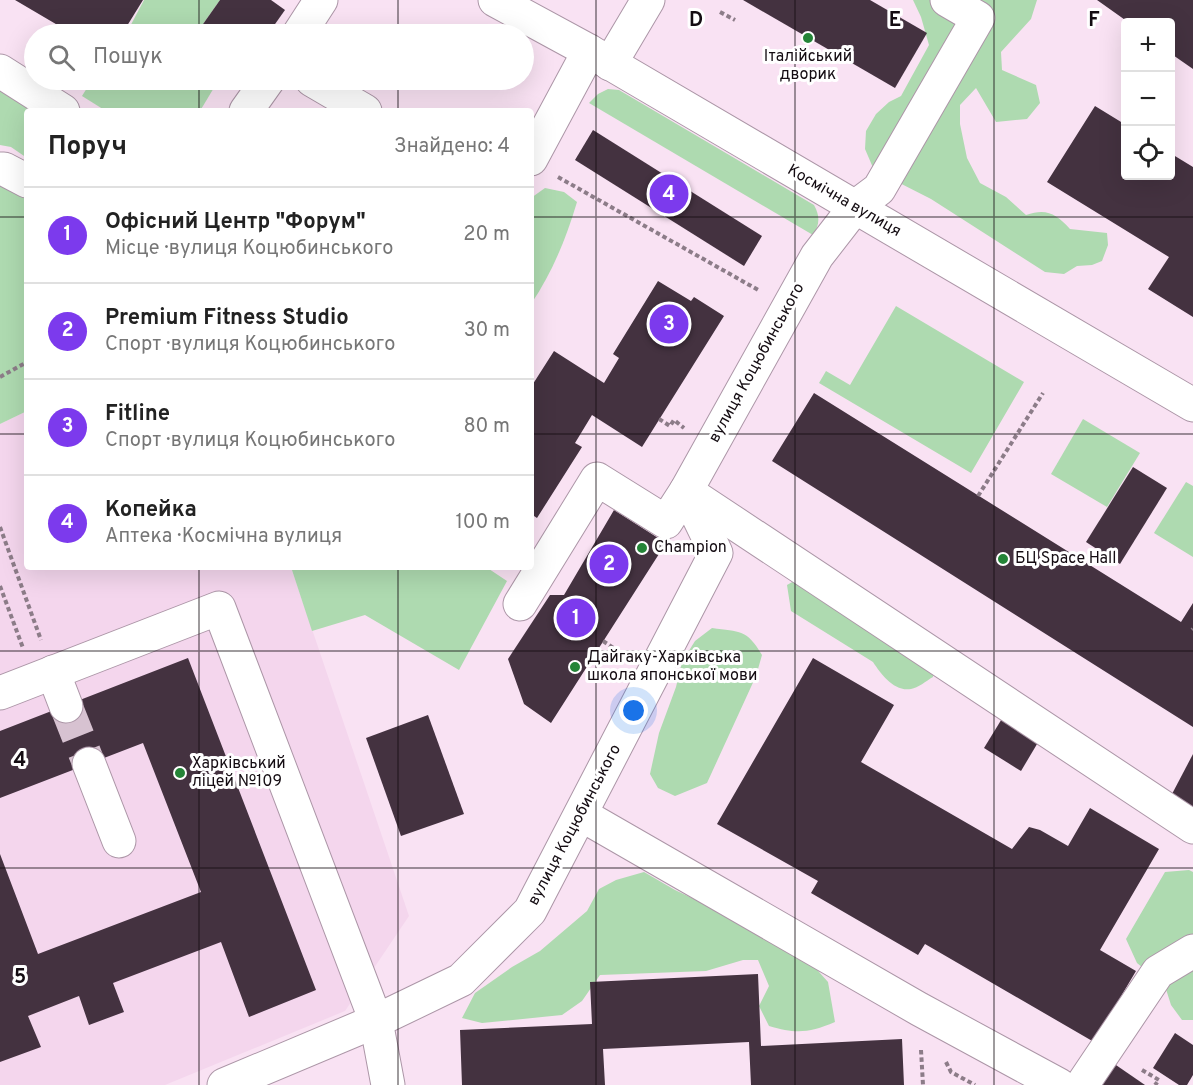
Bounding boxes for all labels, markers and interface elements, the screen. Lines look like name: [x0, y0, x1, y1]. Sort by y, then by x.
text: D: [689, 8, 703, 34]
text: E: [889, 8, 901, 34]
text: F: [1088, 8, 1100, 34]
map controls: [1121, 18, 1175, 180]
button: +: [1121, 18, 1175, 72]
search box: [24, 24, 534, 90]
marker: Італійський дворик: [801, 31, 815, 45]
icon: search: [45, 41, 78, 74]
text: Пошук: [93, 44, 163, 71]
place label: Італійський дворик: [764, 47, 852, 85]
button: −: [1121, 72, 1175, 126]
button: locate: [1121, 126, 1175, 180]
text: Поруч: [48, 131, 127, 164]
text: Знайдено: 4: [394, 134, 510, 160]
street label: Космічна вулиця: [783, 160, 905, 242]
pin: 4: [650, 172, 688, 216]
text: Офісний Центр "Форум": [105, 209, 366, 236]
text: 1: [64, 222, 72, 248]
text: 20 m: [463, 222, 510, 248]
text: Місце · вулиця Коцюбинського: [105, 236, 394, 262]
street label: вулиця Коцюбинського: [705, 279, 809, 446]
pin: 3: [650, 302, 688, 346]
text: Premium Fitness Studio: [105, 305, 349, 332]
text: 2: [61, 318, 74, 344]
text: 30 m: [464, 318, 510, 344]
text: Спорт · вулиця Коцюбинського: [105, 332, 395, 358]
text: Fitline: [105, 401, 170, 428]
text: 3: [62, 414, 74, 440]
text: 80 m: [464, 414, 510, 440]
text: Спорт · вулиця Коцюбинського: [105, 428, 395, 454]
text: Копейка: [105, 497, 197, 524]
text: 4: [61, 510, 74, 536]
text: 100 m: [455, 510, 510, 536]
text: Аптека · Космічна вулиця: [105, 524, 342, 550]
place label: Champion: [654, 538, 727, 558]
marker: Champion: [635, 541, 649, 555]
pin: 2: [590, 542, 628, 586]
place label: БЦ Space Hall: [1015, 549, 1116, 569]
marker: БЦ Space Hall: [996, 552, 1010, 566]
pin: 1: [556, 596, 596, 640]
place label: Дайгаку-Харківська школа японської мови: [587, 648, 757, 686]
marker: Дайгаку-Харківська школа японської мови: [568, 660, 582, 674]
your location: [619, 696, 648, 725]
street label: вулиця Коцюбинського: [524, 741, 626, 909]
text: 4: [14, 748, 26, 774]
place label: Харківський ліцей №109: [192, 754, 286, 792]
marker: Харківський ліцей №109: [173, 766, 187, 780]
text: 5: [14, 965, 26, 991]

